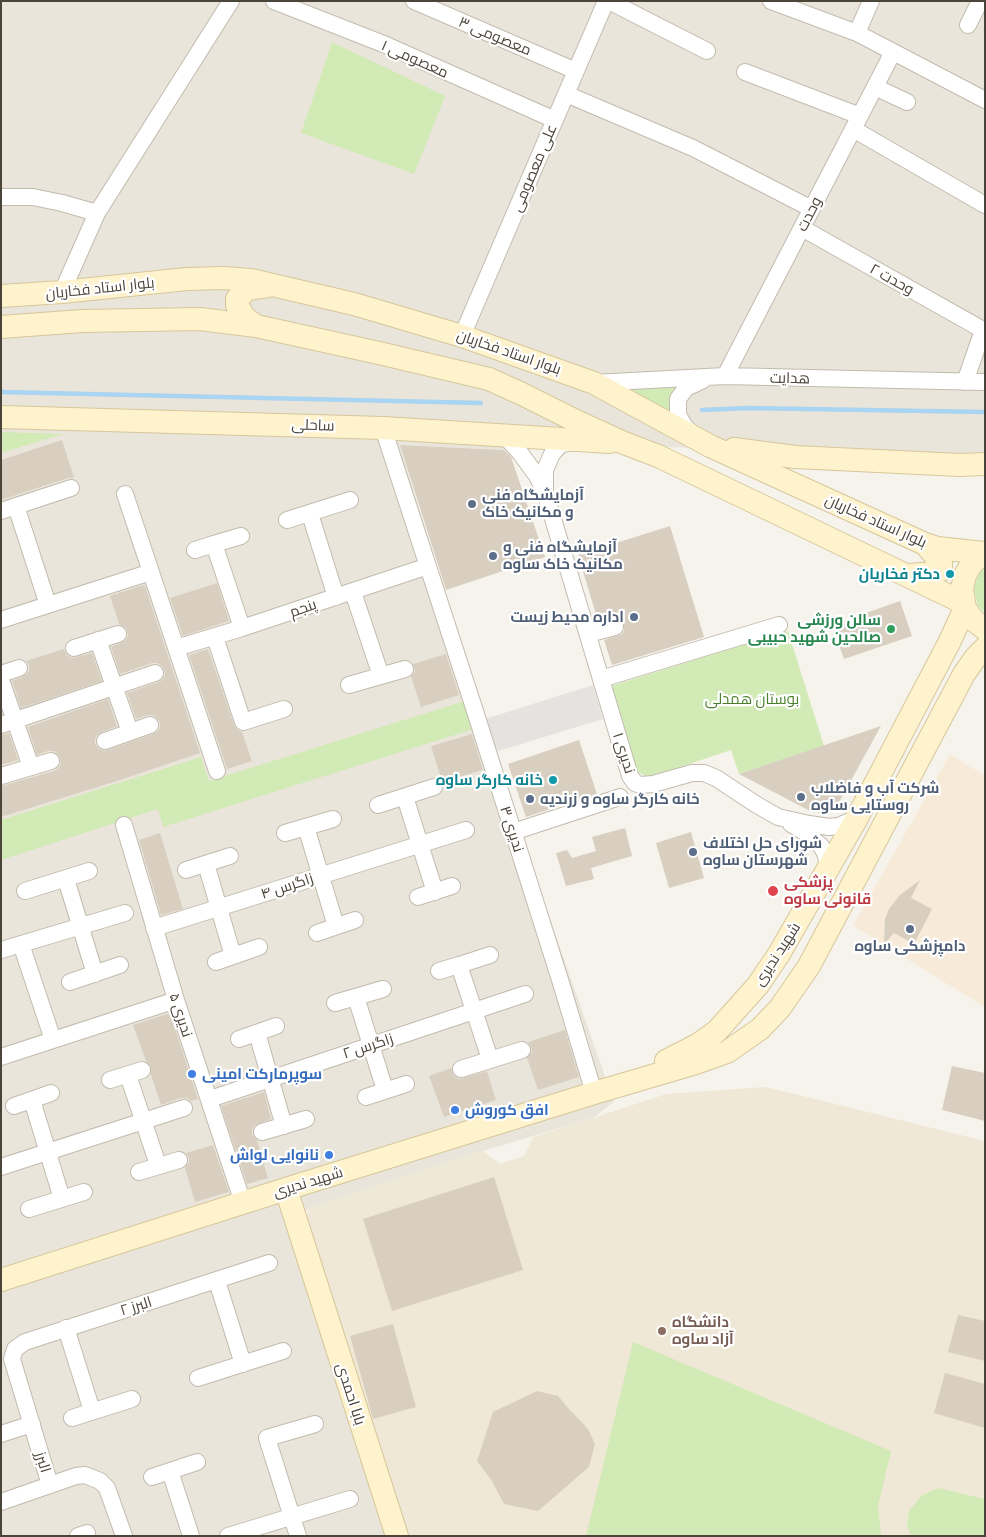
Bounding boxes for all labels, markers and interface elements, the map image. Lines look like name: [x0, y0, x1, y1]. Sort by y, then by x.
street label: معصومی ۳: [456, 13, 534, 59]
street label: معصومی ۱: [379, 36, 451, 82]
street label: علی معصومی: [507, 121, 561, 215]
street label: وحدت: [793, 194, 825, 234]
street label: وحدت ۲: [867, 260, 917, 298]
street label: بلوار استاد فخاریان: [45, 273, 155, 303]
street label: بلوار استاد فخاریان: [454, 326, 564, 378]
street label: هدایت: [770, 369, 810, 387]
street label: ساحلی: [291, 415, 335, 435]
place label: آزمایشگاه فنی و مکانیک خاک: [482, 486, 584, 521]
street label: بلوار استاد فخاریان: [822, 491, 930, 551]
marker: آزمایشگاه فنی و مکانیک خاک: [466, 498, 478, 510]
place label: آزمایشگاه فنی و مکانیک خاک ساوه: [503, 538, 623, 573]
marker: آزمایشگاه فنی و مکانیک خاک ساوه: [487, 550, 499, 562]
place label: دکتر فخاریان: [859, 565, 940, 583]
marker: دکتر فخاریان: [944, 568, 956, 580]
street label: پنجم: [287, 595, 319, 621]
place label: اداره محیط زیست: [511, 608, 624, 626]
marker: اداره محیط زیست: [628, 611, 640, 623]
place label: سالن ورزشی صالحین شهید حبیبی: [748, 611, 881, 646]
marker: سالن ورزشی صالحین شهید حبیبی: [885, 623, 897, 635]
park label: بوستان همدلی: [705, 690, 799, 708]
street label: ندیری ۱: [609, 730, 639, 776]
place label: خانه کارگر ساوه: [436, 771, 543, 789]
marker: خانه کارگر ساوه: [547, 774, 559, 786]
place label: شرکت آب و فاضلاب روستایی ساوه: [811, 779, 939, 814]
place label: خانه کارگر ساوه و زرندیه: [540, 790, 700, 808]
marker: شرکت آب و فاضلاب روستایی ساوه: [795, 791, 807, 803]
marker: خانه کارگر ساوه و زرندیه: [524, 793, 536, 805]
street label: ندیری ۳: [496, 804, 528, 854]
place label: شورای حل اختلاف شهرستان ساوه: [703, 834, 822, 869]
marker: شورای حل اختلاف شهرستان ساوه: [687, 846, 699, 858]
street label: زاگرس ۴: [259, 869, 315, 903]
place label: پزشکی قانونی ساوه: [784, 873, 871, 908]
marker: پزشکی قانونی ساوه: [766, 884, 780, 898]
street label: شهید ندیری: [750, 919, 804, 989]
marker: دامپزشکی ساوه: [904, 923, 916, 935]
place label: دامپزشکی ساوه: [854, 937, 966, 955]
street label: ندیری ۵: [165, 991, 197, 1039]
street label: زاگرس ۲: [340, 1029, 396, 1063]
place label: سوپرمارکت امینی: [202, 1065, 322, 1083]
marker: سوپرمارکت امینی: [186, 1068, 198, 1080]
place label: افق کوروش: [465, 1101, 549, 1119]
marker: افق کوروش: [449, 1104, 461, 1116]
place label: نانوایی لواش: [230, 1146, 319, 1164]
marker: نانوایی لواش: [323, 1149, 335, 1161]
street label: شهید ندیری: [271, 1163, 345, 1201]
street label: البرز ۲: [118, 1293, 154, 1319]
place label: دانشگاه آزاد ساوه: [672, 1313, 734, 1348]
marker: دانشگاه آزاد ساوه: [656, 1325, 668, 1337]
street label: بابا احمدی: [333, 1361, 369, 1427]
street label: البرز: [31, 1449, 55, 1475]

